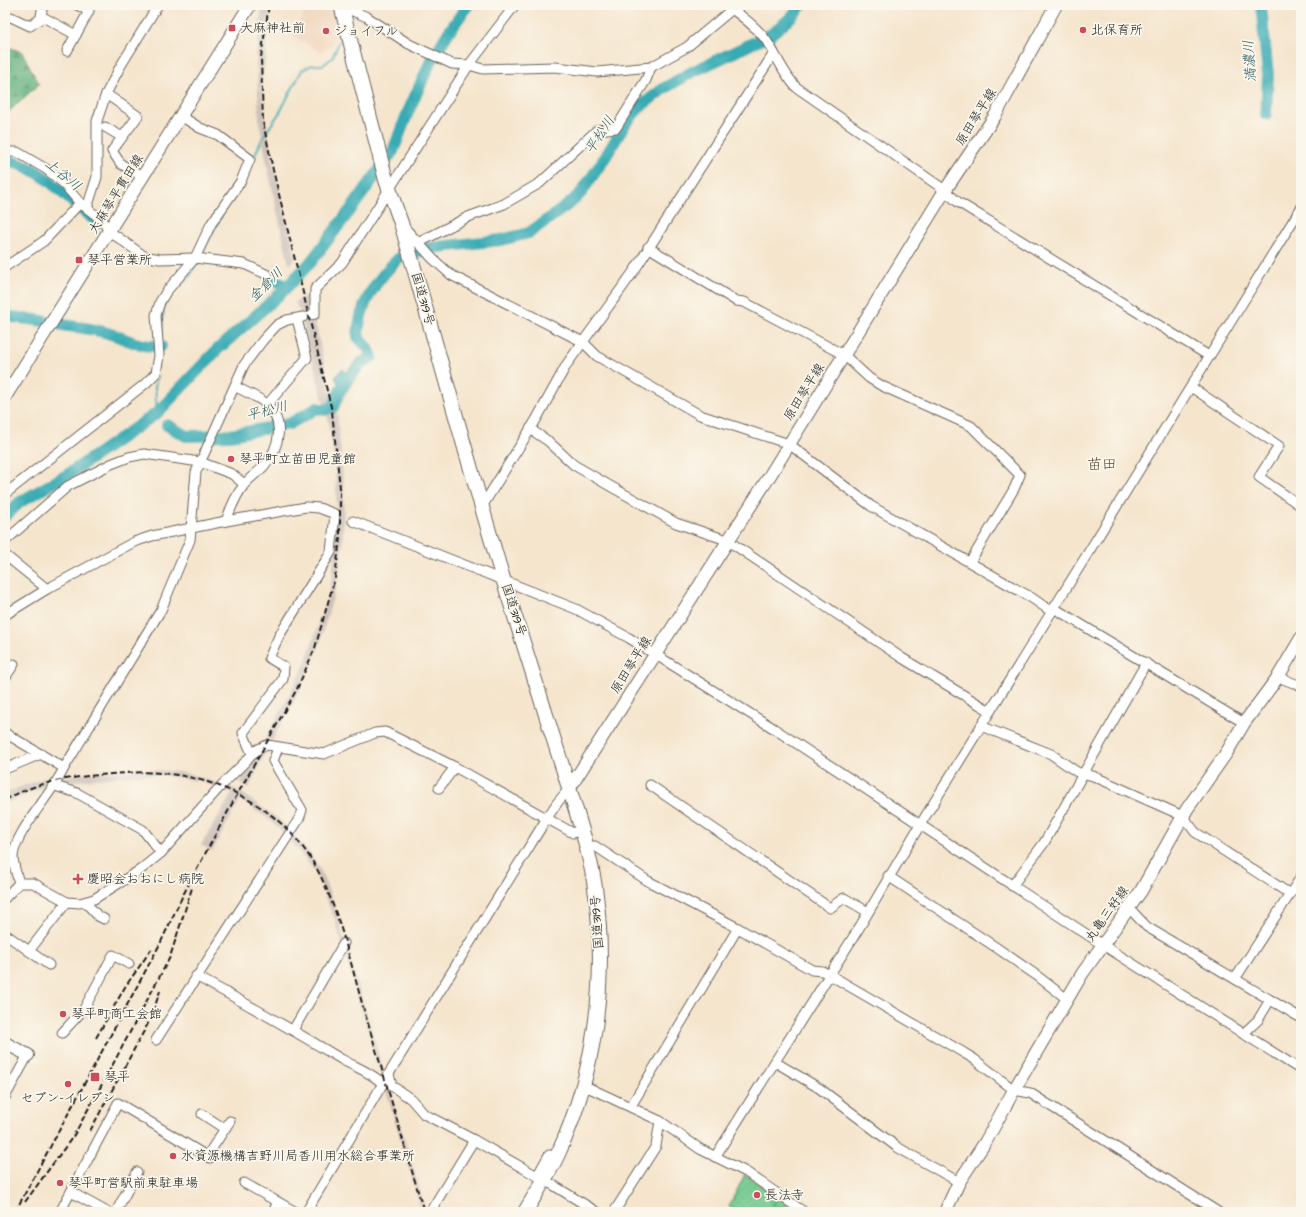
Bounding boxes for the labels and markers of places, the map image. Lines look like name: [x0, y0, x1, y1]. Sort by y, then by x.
place label: 大麻神社前: [240, 19, 305, 37]
place label: 北保育所: [1091, 21, 1143, 39]
place label: ジョイフル: [334, 22, 398, 40]
marker: 大麻神社前: [227, 23, 237, 33]
marker: 北保育所: [1078, 25, 1088, 35]
marker: ジョイフル: [321, 26, 331, 36]
place label: 琴平営業所: [87, 251, 152, 269]
marker: 琴平営業所: [74, 255, 84, 265]
place label: 琴平町立苗田児童館: [239, 450, 356, 468]
marker: 琴平町立苗田児童館: [226, 454, 236, 464]
place label: 慶昭会おおにし病院: [87, 870, 204, 888]
marker: 慶昭会おおにし病院: [72, 873, 84, 885]
place label: 琴平町商工会館: [71, 1005, 162, 1023]
marker: 琴平町商工会館: [58, 1009, 68, 1019]
place label: 琴平: [104, 1068, 130, 1086]
marker: 琴平: [89, 1071, 101, 1083]
marker: セブン-イレブン: [63, 1079, 73, 1089]
place label: セブン-イレブン: [20, 1089, 116, 1107]
place label: 水資源機構吉野川局香川用水総合事業所: [181, 1147, 415, 1165]
marker: 水資源機構吉野川局香川用水総合事業所: [168, 1151, 178, 1161]
place label: 琴平町営駅前東駐車場: [68, 1174, 198, 1192]
marker: 琴平町営駅前東駐車場: [55, 1178, 65, 1188]
place label: 長法寺: [765, 1186, 804, 1204]
marker: 長法寺: [752, 1190, 762, 1200]

